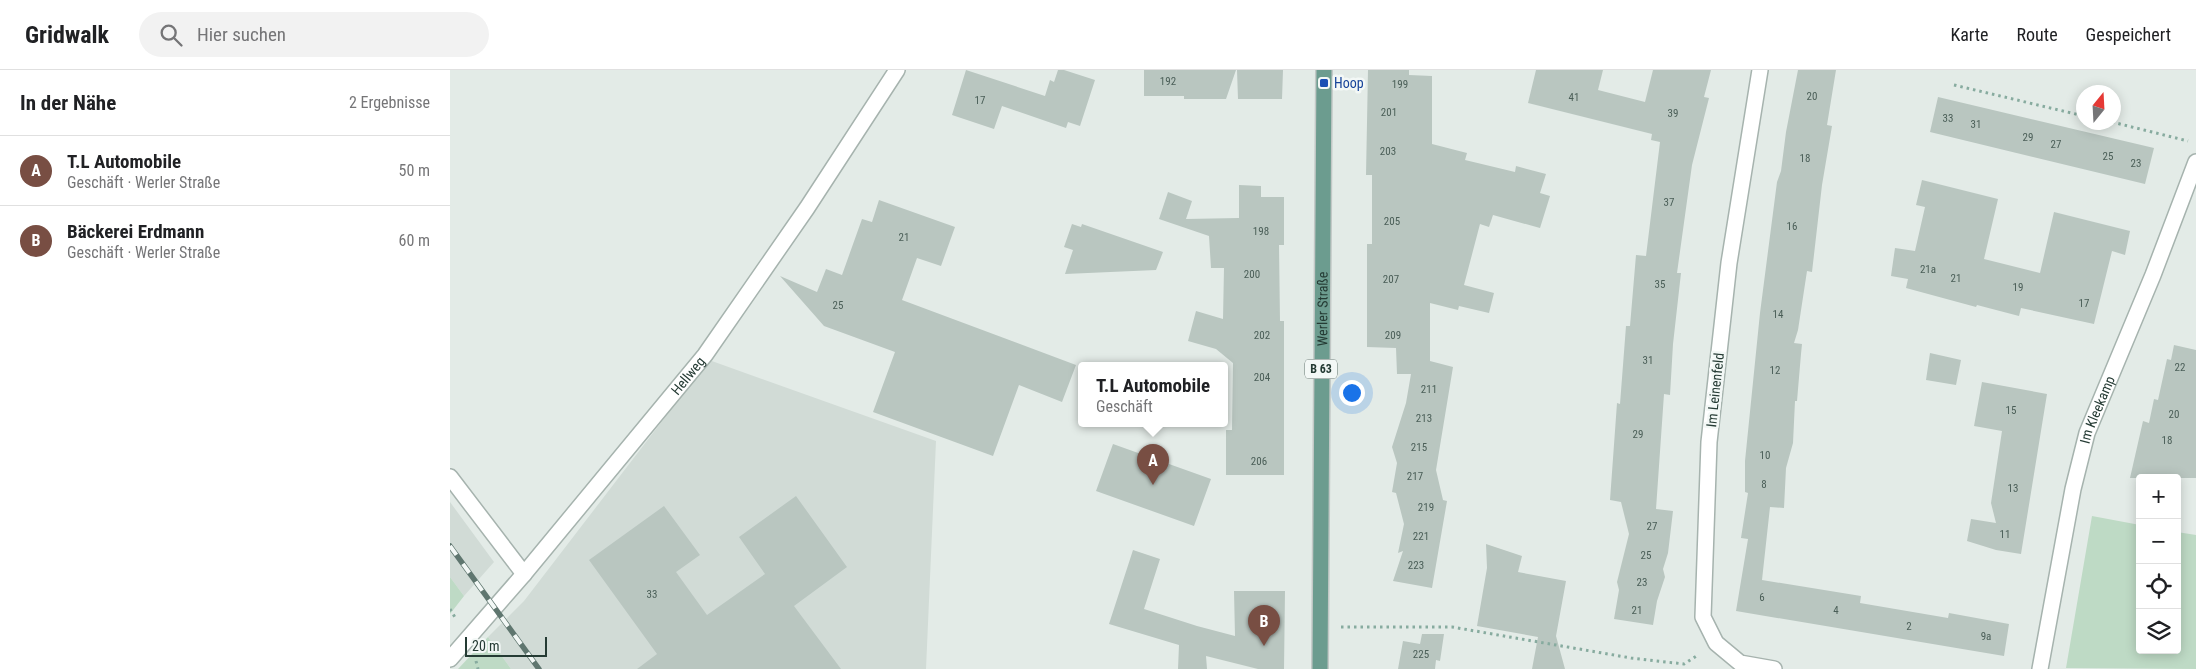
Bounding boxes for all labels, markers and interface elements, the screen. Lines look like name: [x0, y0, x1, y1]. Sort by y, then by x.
search box: [139, 12, 489, 57]
text: Gridwalk: [25, 21, 109, 49]
icon: search: [157, 21, 185, 49]
text: Hier suchen: [197, 23, 286, 46]
text: Karte: [1950, 24, 1989, 45]
text: Route: [2017, 24, 2058, 45]
text: Gespeichert: [2086, 24, 2171, 45]
house number: 192: [1160, 75, 1176, 88]
place label: Hoop: [1334, 75, 1364, 91]
marker: Hoop: [1318, 77, 1330, 89]
house number: 199: [1392, 78, 1408, 91]
north arrow: [2076, 85, 2121, 130]
house number: 20: [1807, 90, 1817, 103]
text: In der Nähe: [20, 91, 116, 115]
house number: 41: [1569, 91, 1579, 104]
text: 2 Ergebnisse: [349, 93, 430, 112]
house number: 17: [975, 94, 985, 107]
house number: 201: [1381, 106, 1397, 119]
house number: 39: [1668, 107, 1678, 120]
house number: 33: [1943, 112, 1953, 125]
house number: 31: [1971, 118, 1981, 131]
house number: 29: [2023, 131, 2033, 144]
house number: 27: [2051, 138, 2061, 151]
house number: 203: [1380, 145, 1396, 158]
text: T.L Automobile: [67, 150, 181, 173]
house number: 25: [2103, 150, 2113, 163]
house number: 18: [1800, 152, 1810, 165]
house number: 23: [2131, 157, 2141, 170]
text: A: [31, 161, 41, 180]
text: 50 m: [398, 161, 430, 180]
text: Geschäft · Werler Straße: [67, 173, 220, 192]
house number: 37: [1664, 196, 1674, 209]
house number: 205: [1384, 215, 1400, 228]
text: Bäckerei Erdmann: [67, 220, 204, 243]
house number: 16: [1787, 220, 1797, 233]
house number: 198: [1253, 225, 1269, 238]
text: B: [32, 231, 40, 250]
text: 60 m: [398, 231, 430, 250]
house number: 21: [899, 231, 909, 244]
text: Geschäft · Werler Straße: [67, 243, 220, 262]
house number: 21a: [1920, 263, 1936, 276]
house number: 200: [1244, 268, 1260, 281]
street label: Werler Straße: [1314, 271, 1331, 346]
house number: 21: [1951, 272, 1961, 285]
house number: 207: [1383, 273, 1399, 286]
house number: 35: [1655, 278, 1665, 291]
house number: 19: [2013, 281, 2023, 294]
house number: 17: [2079, 297, 2089, 310]
house number: 25: [833, 299, 843, 312]
house number: 14: [1773, 308, 1784, 321]
house number: 202: [1254, 329, 1270, 342]
house number: 209: [1385, 329, 1401, 342]
street label: Im Leinenfeld: [1703, 352, 1727, 428]
street label: Hellweg: [668, 354, 708, 398]
house number: 31: [1643, 354, 1653, 367]
road number: B 63: [1305, 360, 1337, 378]
house number: 22: [2175, 361, 2185, 374]
popup: [1078, 362, 1228, 427]
house number: 12: [1770, 364, 1780, 377]
house number: 204: [1254, 371, 1271, 384]
street label: Im Kleekamp: [2077, 373, 2118, 445]
text: T.L Automobile: [1096, 374, 1210, 397]
your location: [1339, 380, 1365, 406]
house number: 211: [1421, 383, 1437, 396]
text: Geschäft: [1096, 397, 1153, 416]
house number: 15: [2006, 404, 2016, 417]
house number: 20: [2169, 408, 2179, 421]
house number: 213: [1416, 412, 1432, 425]
house number: 29: [1633, 428, 1643, 441]
house number: 18: [2162, 434, 2172, 447]
house number: 215: [1411, 441, 1427, 454]
pin: A: [1137, 444, 1169, 485]
house number: 10: [1760, 449, 1770, 462]
house number: 206: [1251, 455, 1267, 468]
house number: 217: [1407, 470, 1423, 483]
map controls: [2136, 474, 2181, 654]
button: +: [2136, 474, 2181, 519]
house number: 8: [1761, 478, 1767, 491]
house number: 13: [2008, 482, 2018, 495]
house number: 219: [1418, 501, 1434, 514]
button: −: [2136, 519, 2181, 564]
house number: 27: [1647, 520, 1657, 533]
house number: 11: [2000, 528, 2010, 541]
house number: 221: [1413, 530, 1429, 543]
house number: 25: [1641, 549, 1651, 562]
house number: 223: [1408, 559, 1424, 572]
button: locate: [2136, 564, 2181, 609]
house number: 23: [1637, 576, 1647, 589]
house number: 33: [647, 588, 657, 601]
house number: 6: [1759, 591, 1765, 604]
house number: 21: [1632, 604, 1642, 617]
house number: 4: [1833, 604, 1839, 617]
pin: B: [1248, 605, 1280, 646]
button: layers: [2136, 609, 2181, 654]
house number: 2: [1906, 620, 1912, 633]
house number: 9a: [1981, 630, 1991, 643]
scale bar: [465, 634, 548, 657]
text: 20 m: [472, 638, 500, 654]
house number: 225: [1413, 648, 1429, 661]

